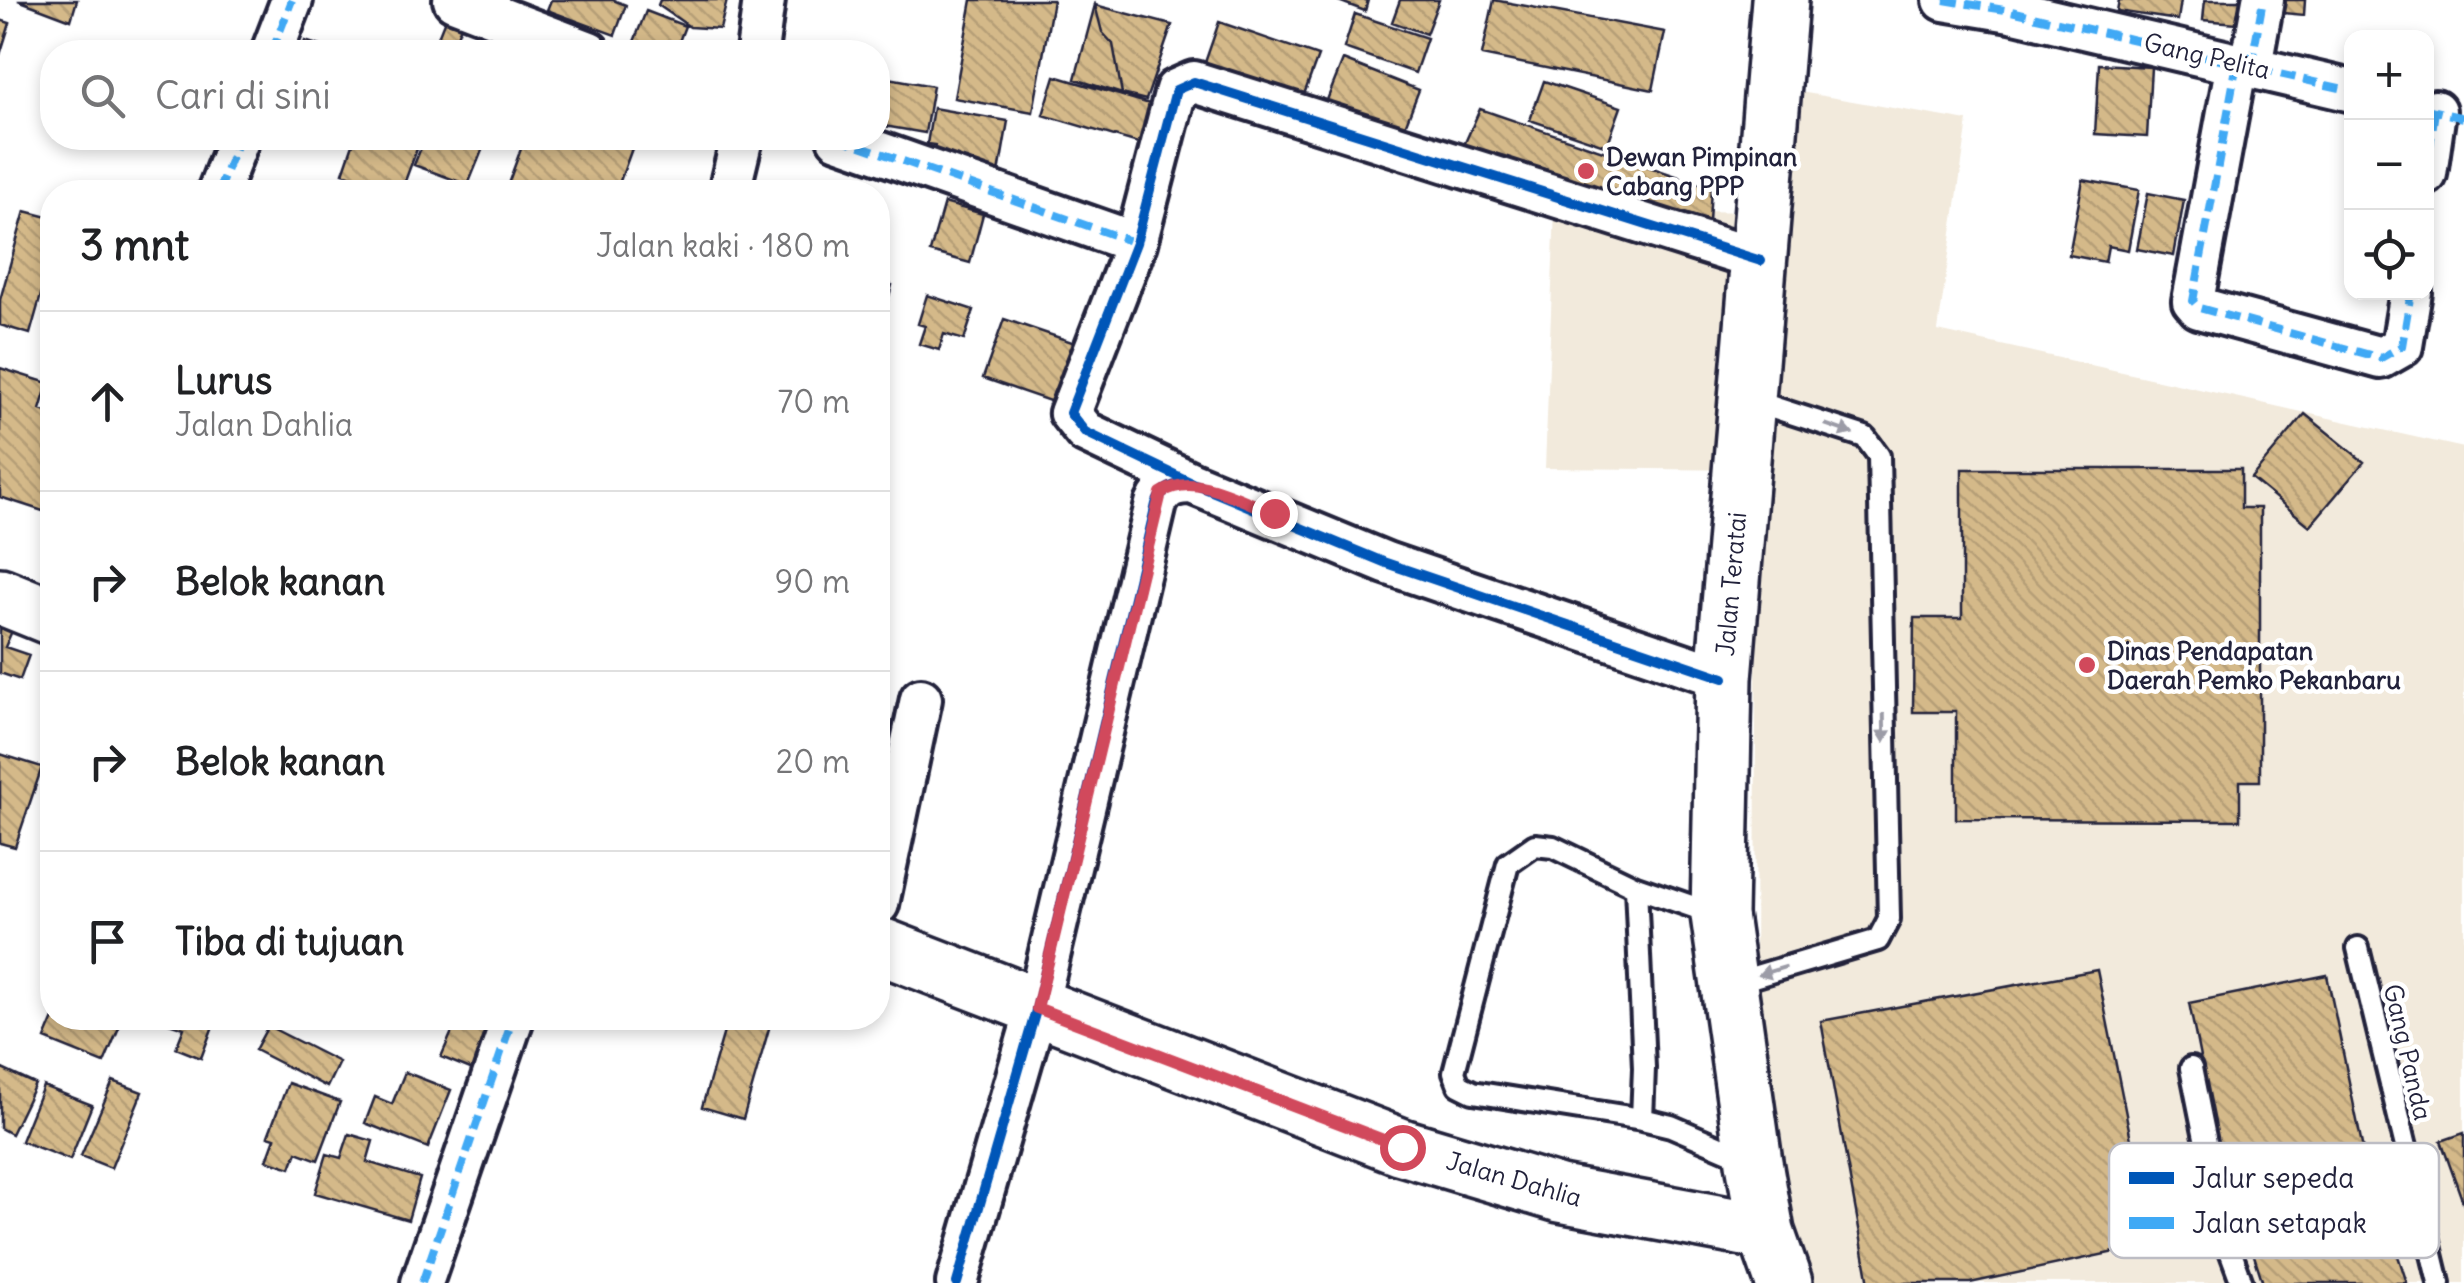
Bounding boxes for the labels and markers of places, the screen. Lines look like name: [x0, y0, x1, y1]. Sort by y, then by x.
place label: Dewan Pimpinan Cabang PPP: [1606, 141, 1798, 202]
marker: Dewan Pimpinan Cabang PPP: [1575, 160, 1597, 182]
place label: Dinas Pendapatan Daerah Pemko Pekanbaru: [2107, 635, 2401, 696]
marker: Dinas Pendapatan Daerah Pemko Pekanbaru: [2076, 654, 2098, 676]

